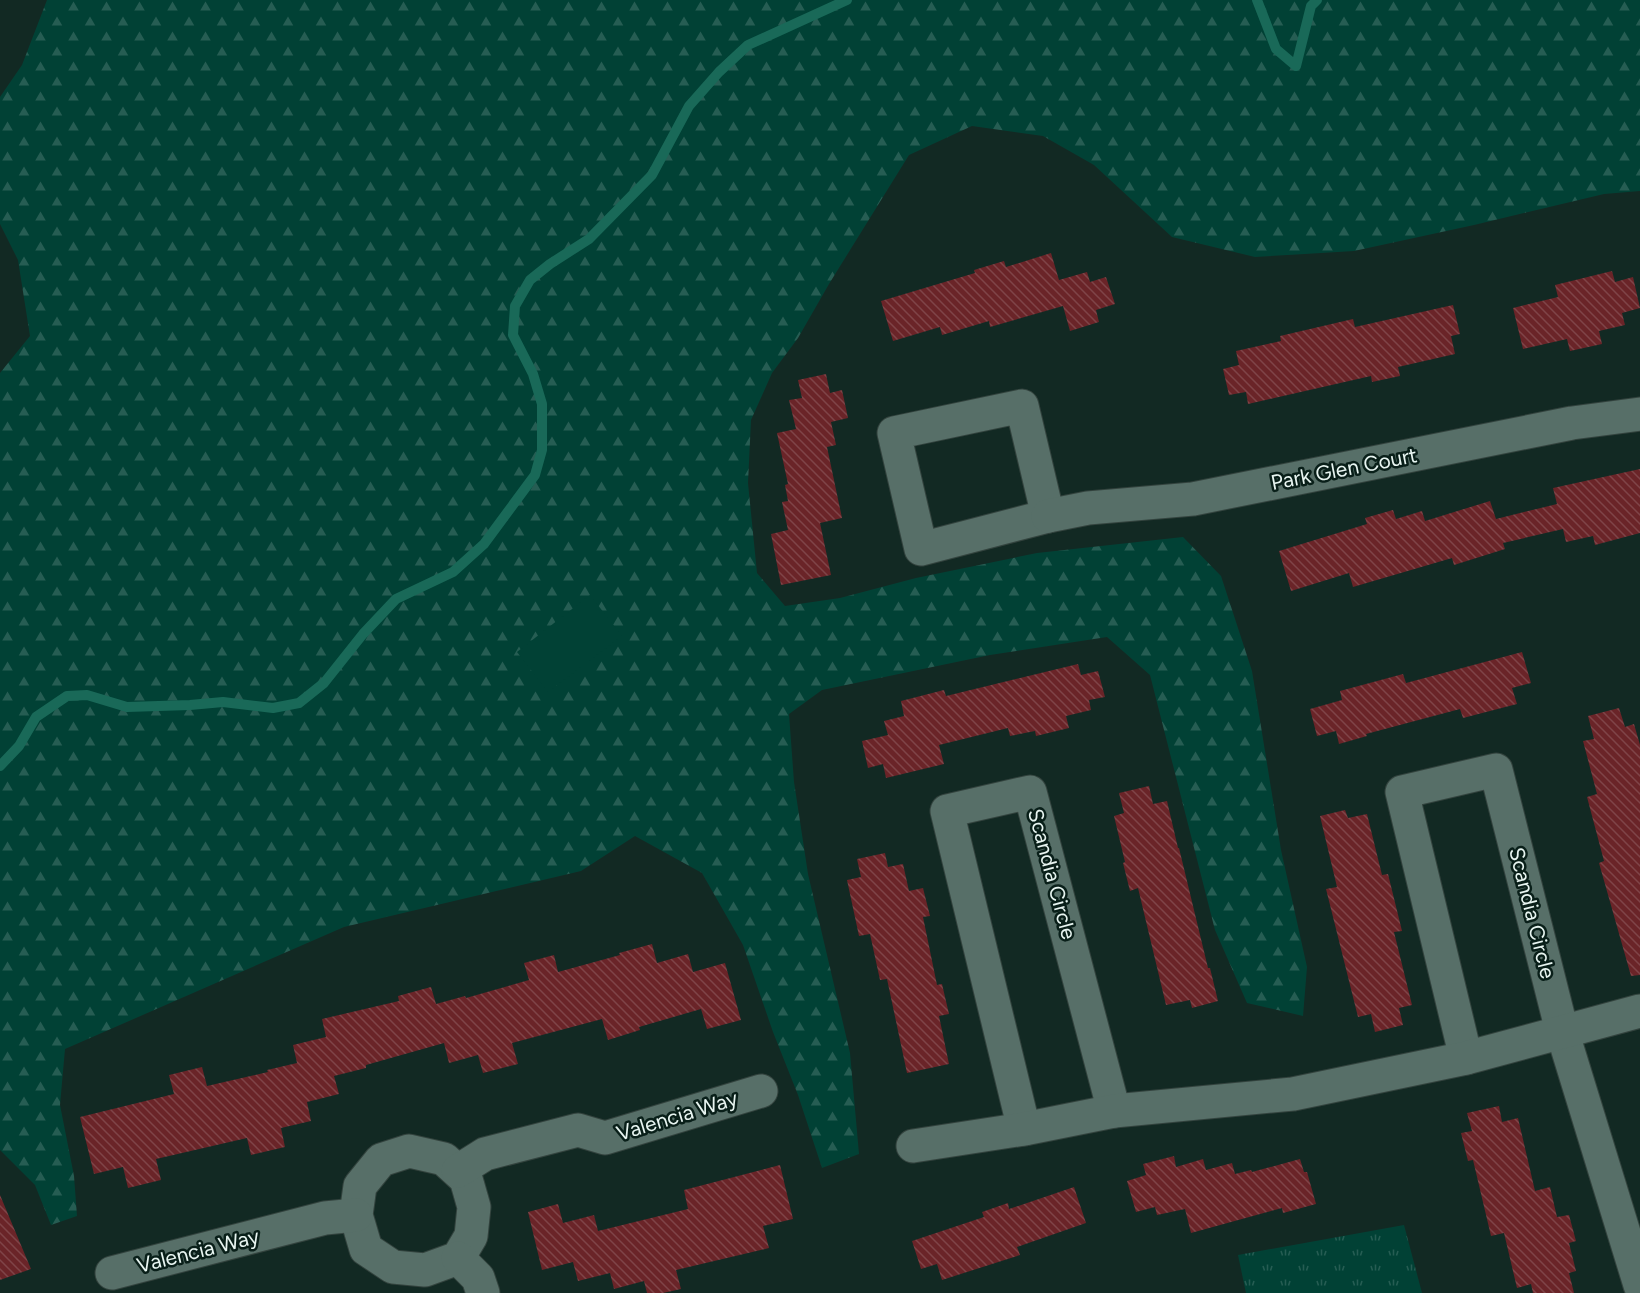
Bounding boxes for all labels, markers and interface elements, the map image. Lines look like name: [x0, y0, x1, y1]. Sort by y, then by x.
street label: Park Glen Court: [1269, 442, 1419, 495]
street label: Scandia Circle: [1023, 806, 1082, 942]
street label: Scandia Circle: [1504, 845, 1561, 981]
street label: Valencia Way: [613, 1085, 740, 1146]
street label: Valencia Way: [134, 1223, 262, 1278]

